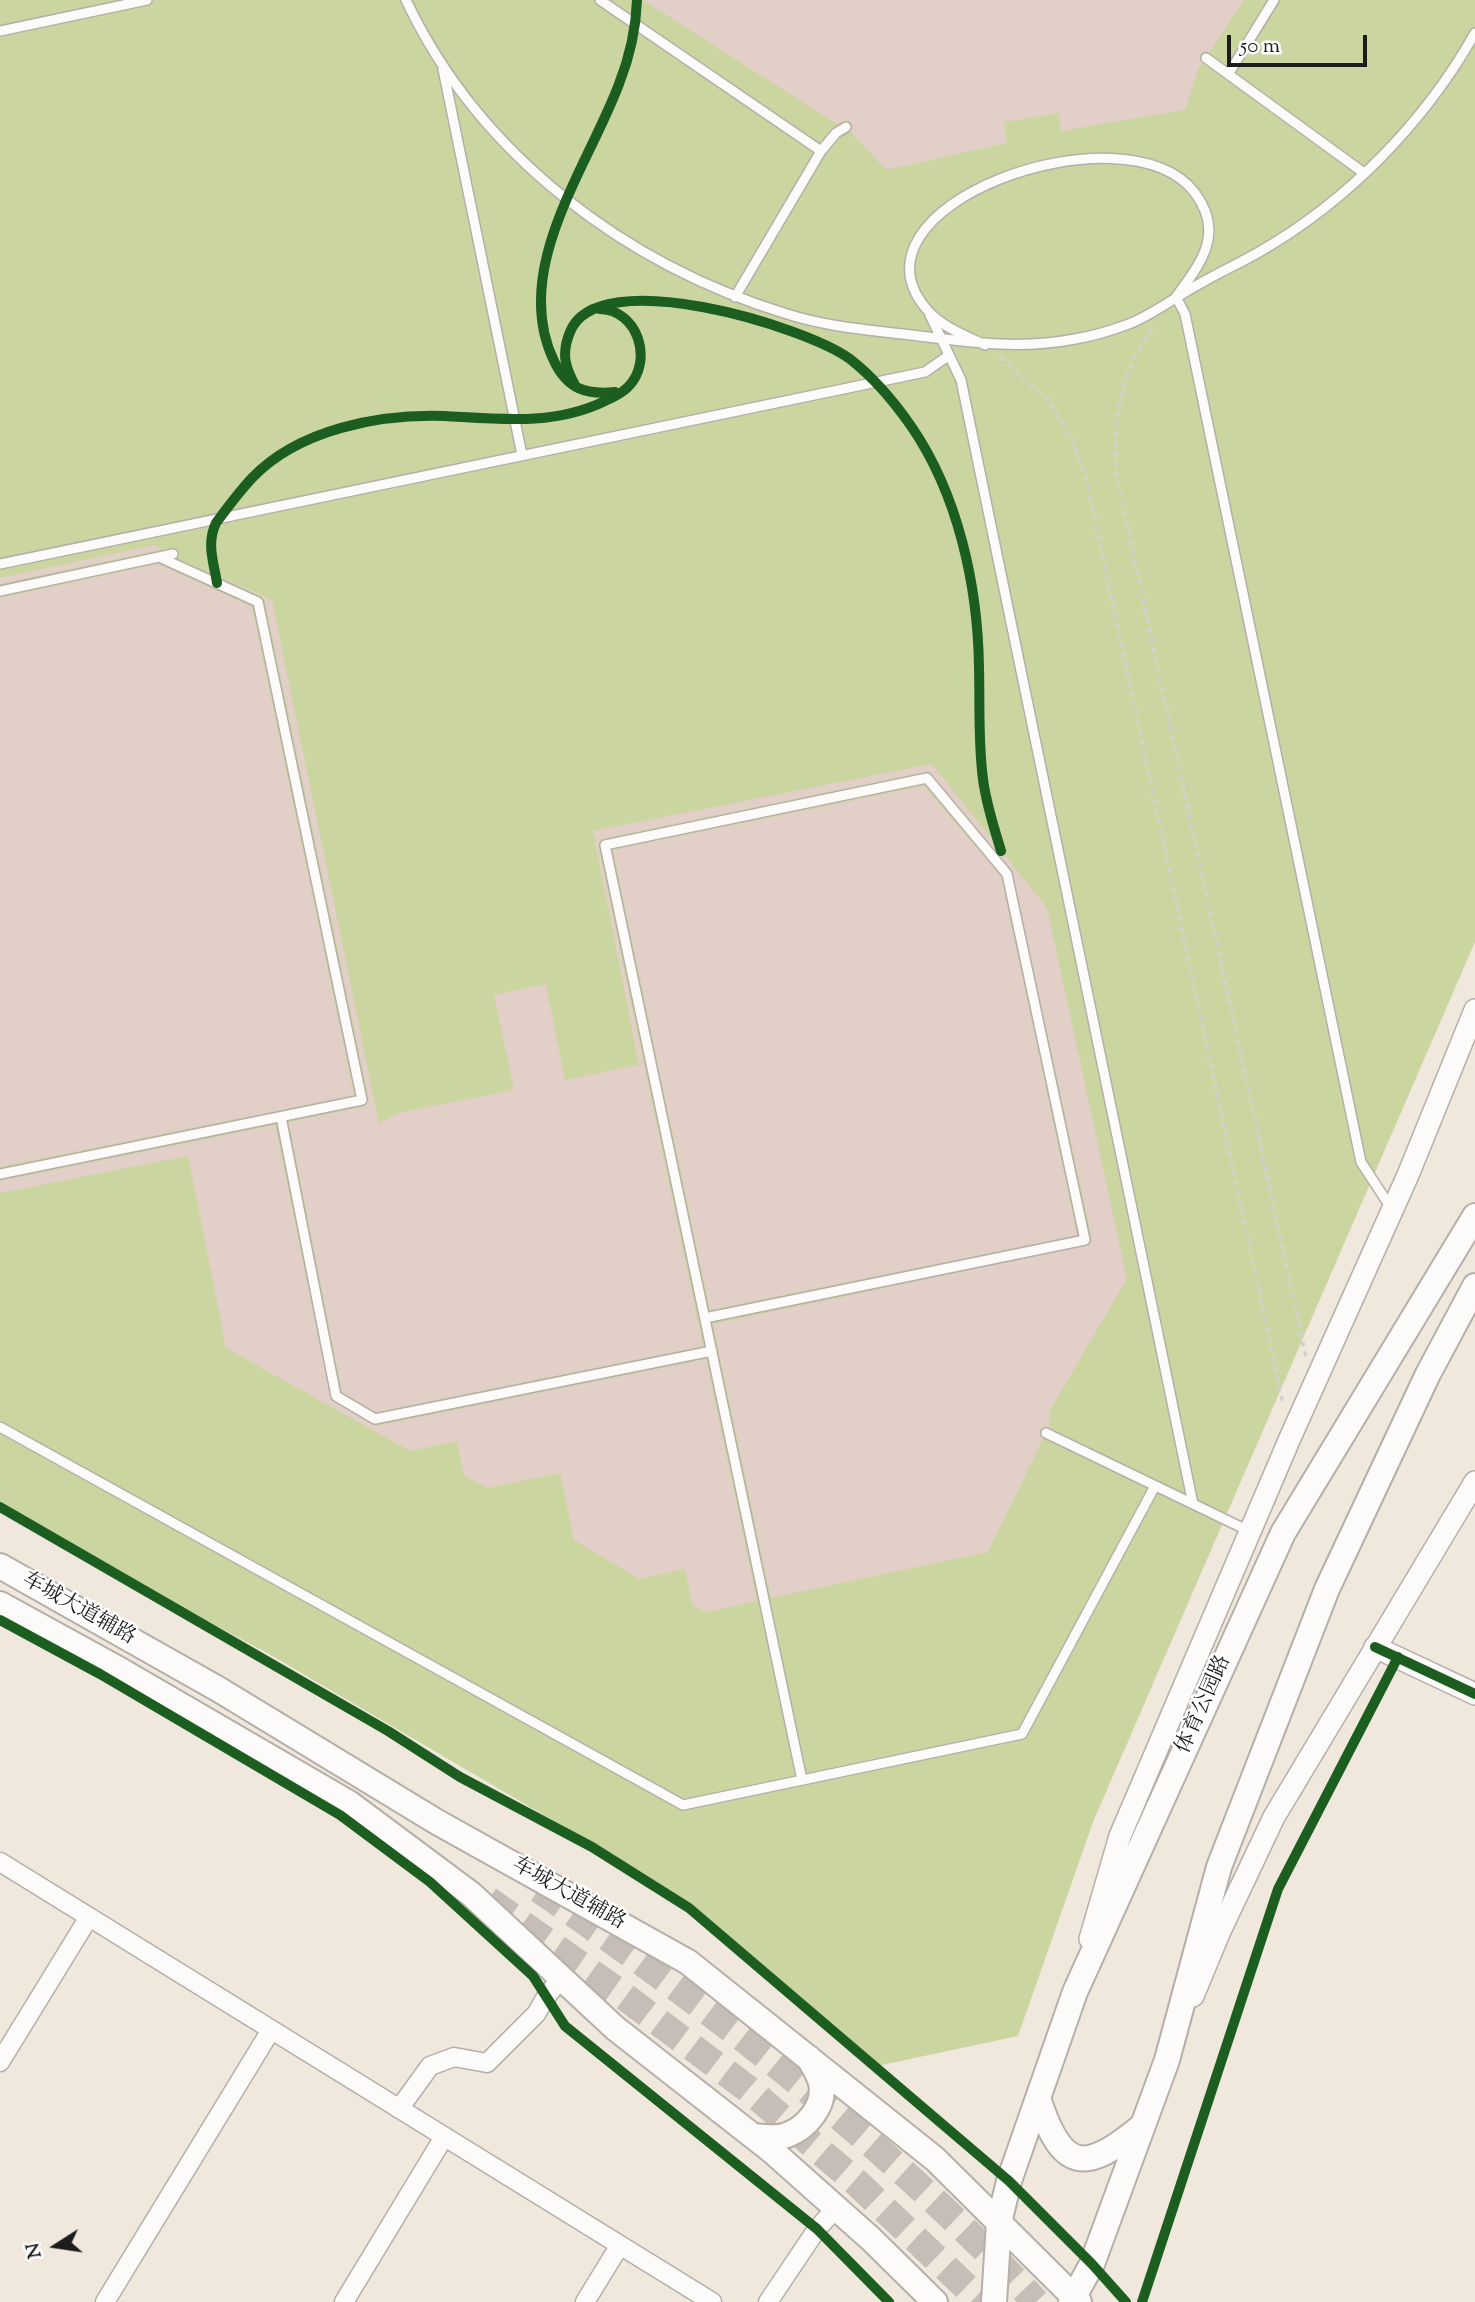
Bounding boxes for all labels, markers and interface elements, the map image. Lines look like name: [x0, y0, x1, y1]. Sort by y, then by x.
scale bar: [1230, 21, 1370, 65]
text: 50 m: [1240, 32, 1280, 62]
street label: 车城大道辅路: [17, 1568, 139, 1652]
street label: 体育公园路: [1172, 1652, 1238, 1758]
street label: 车城大道辅路: [507, 1853, 629, 1937]
north arrow: [21, 2211, 91, 2281]
text: N: [20, 2240, 50, 2261]

